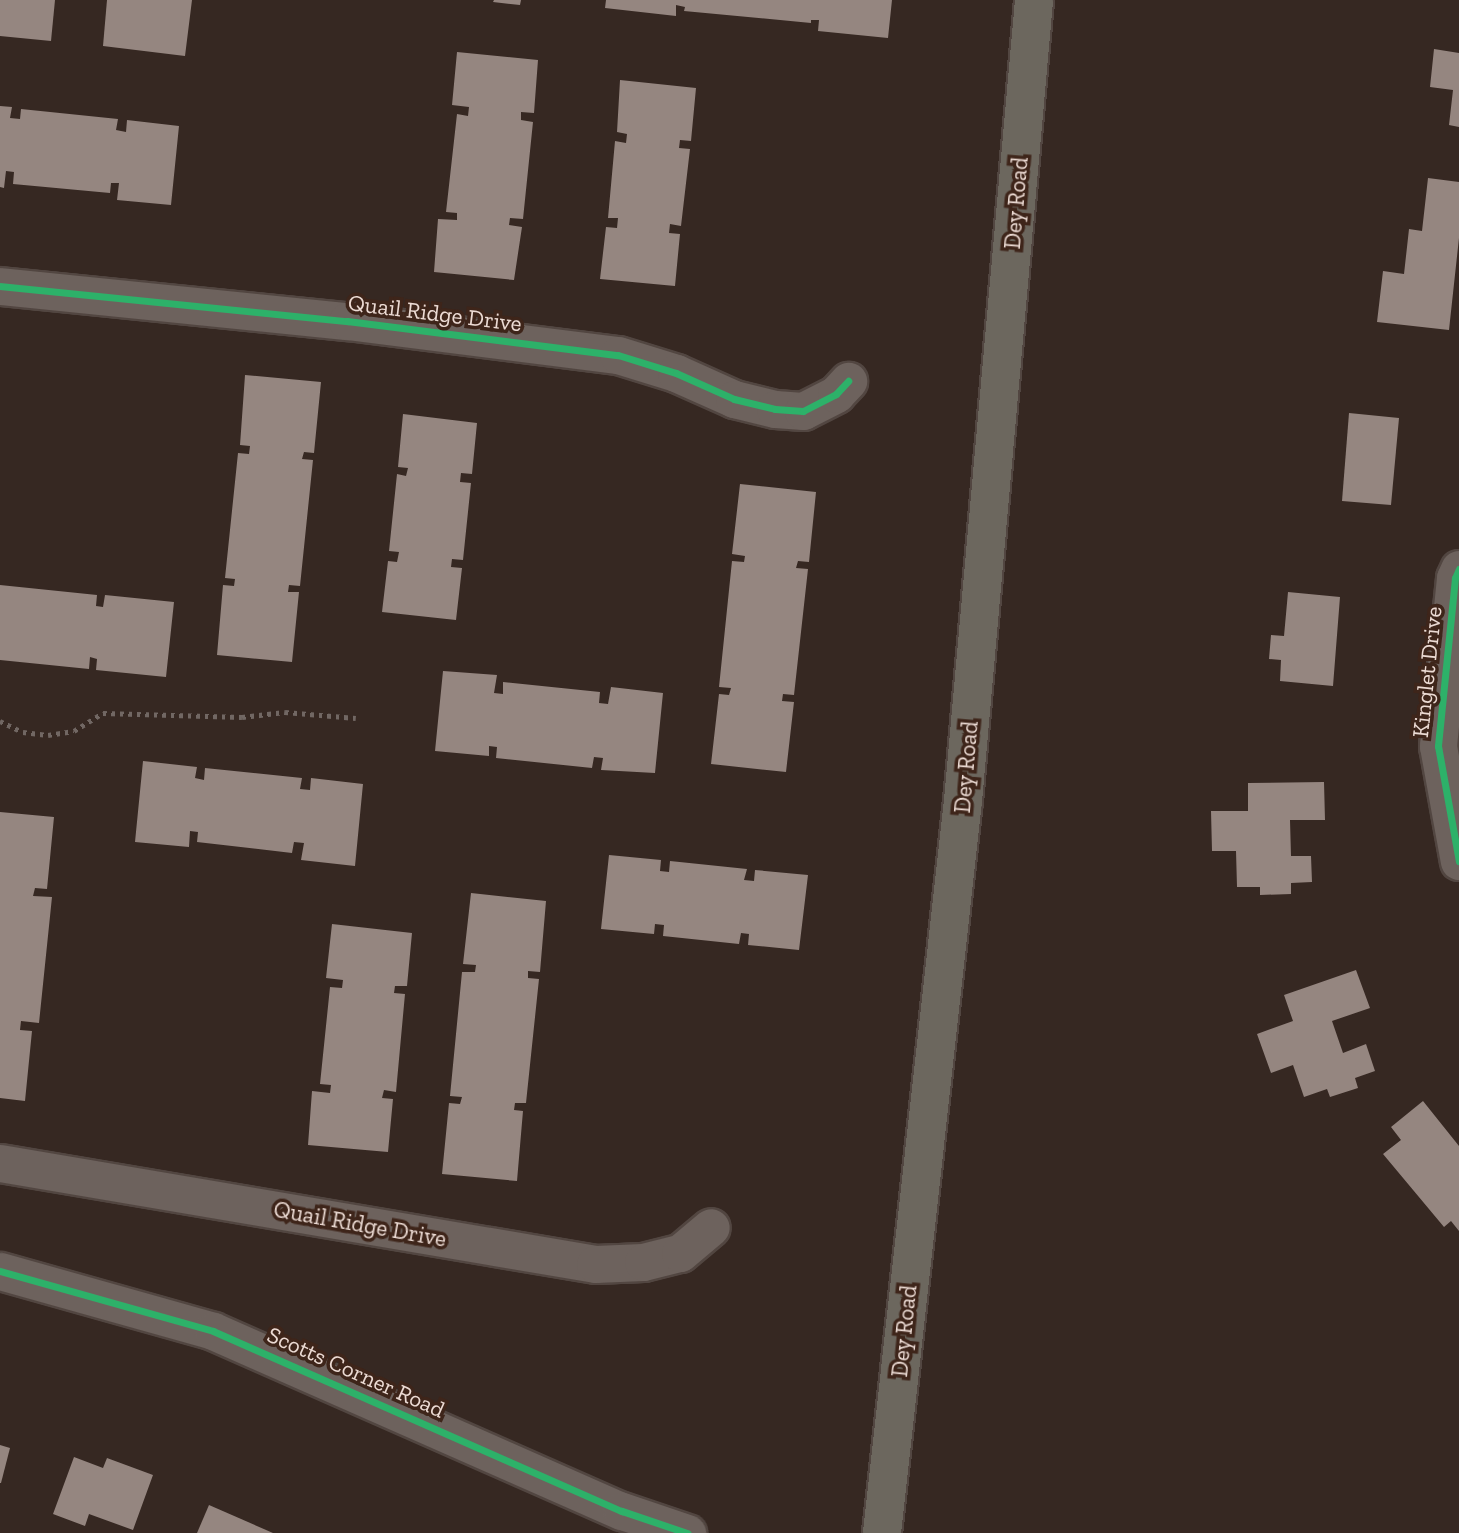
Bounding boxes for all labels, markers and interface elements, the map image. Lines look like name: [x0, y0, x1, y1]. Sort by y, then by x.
street label: Dey Road: [998, 155, 1034, 251]
street label: Quail Ridge Drive: [347, 289, 523, 337]
street label: Kinglet Drive: [1406, 605, 1448, 739]
street label: Dey Road: [948, 719, 984, 815]
street label: Quail Ridge Drive: [272, 1195, 448, 1253]
street label: Dey Road: [885, 1283, 923, 1379]
street label: Scotts Corner Road: [263, 1320, 449, 1424]

